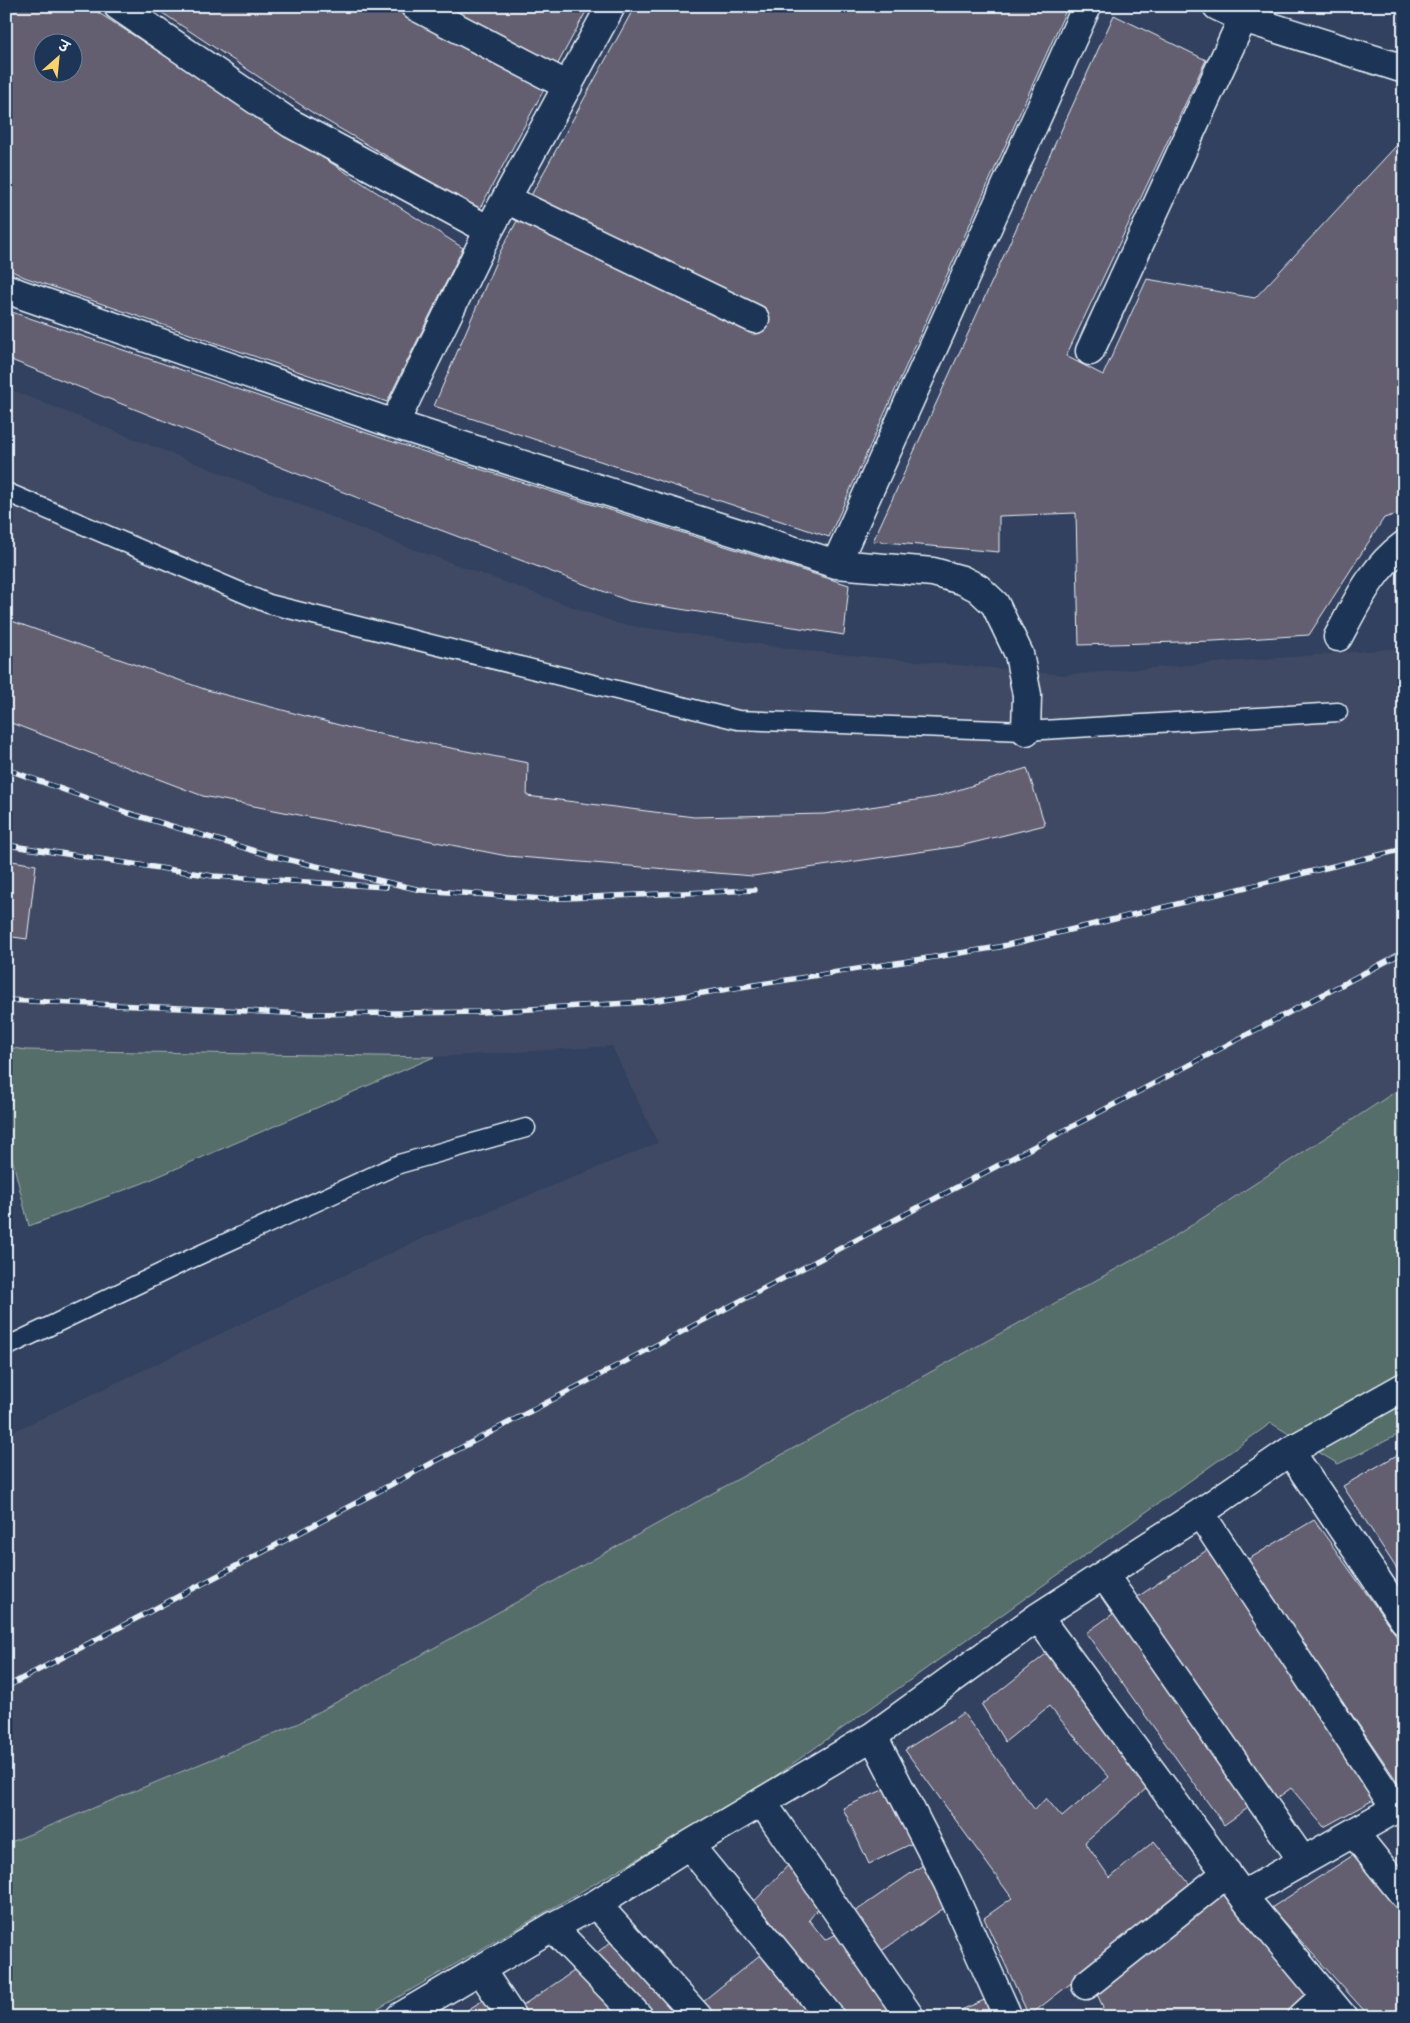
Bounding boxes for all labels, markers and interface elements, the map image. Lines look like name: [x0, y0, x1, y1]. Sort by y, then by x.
north arrow: [32, 32, 82, 82]
text: उ: [52, 33, 75, 61]

